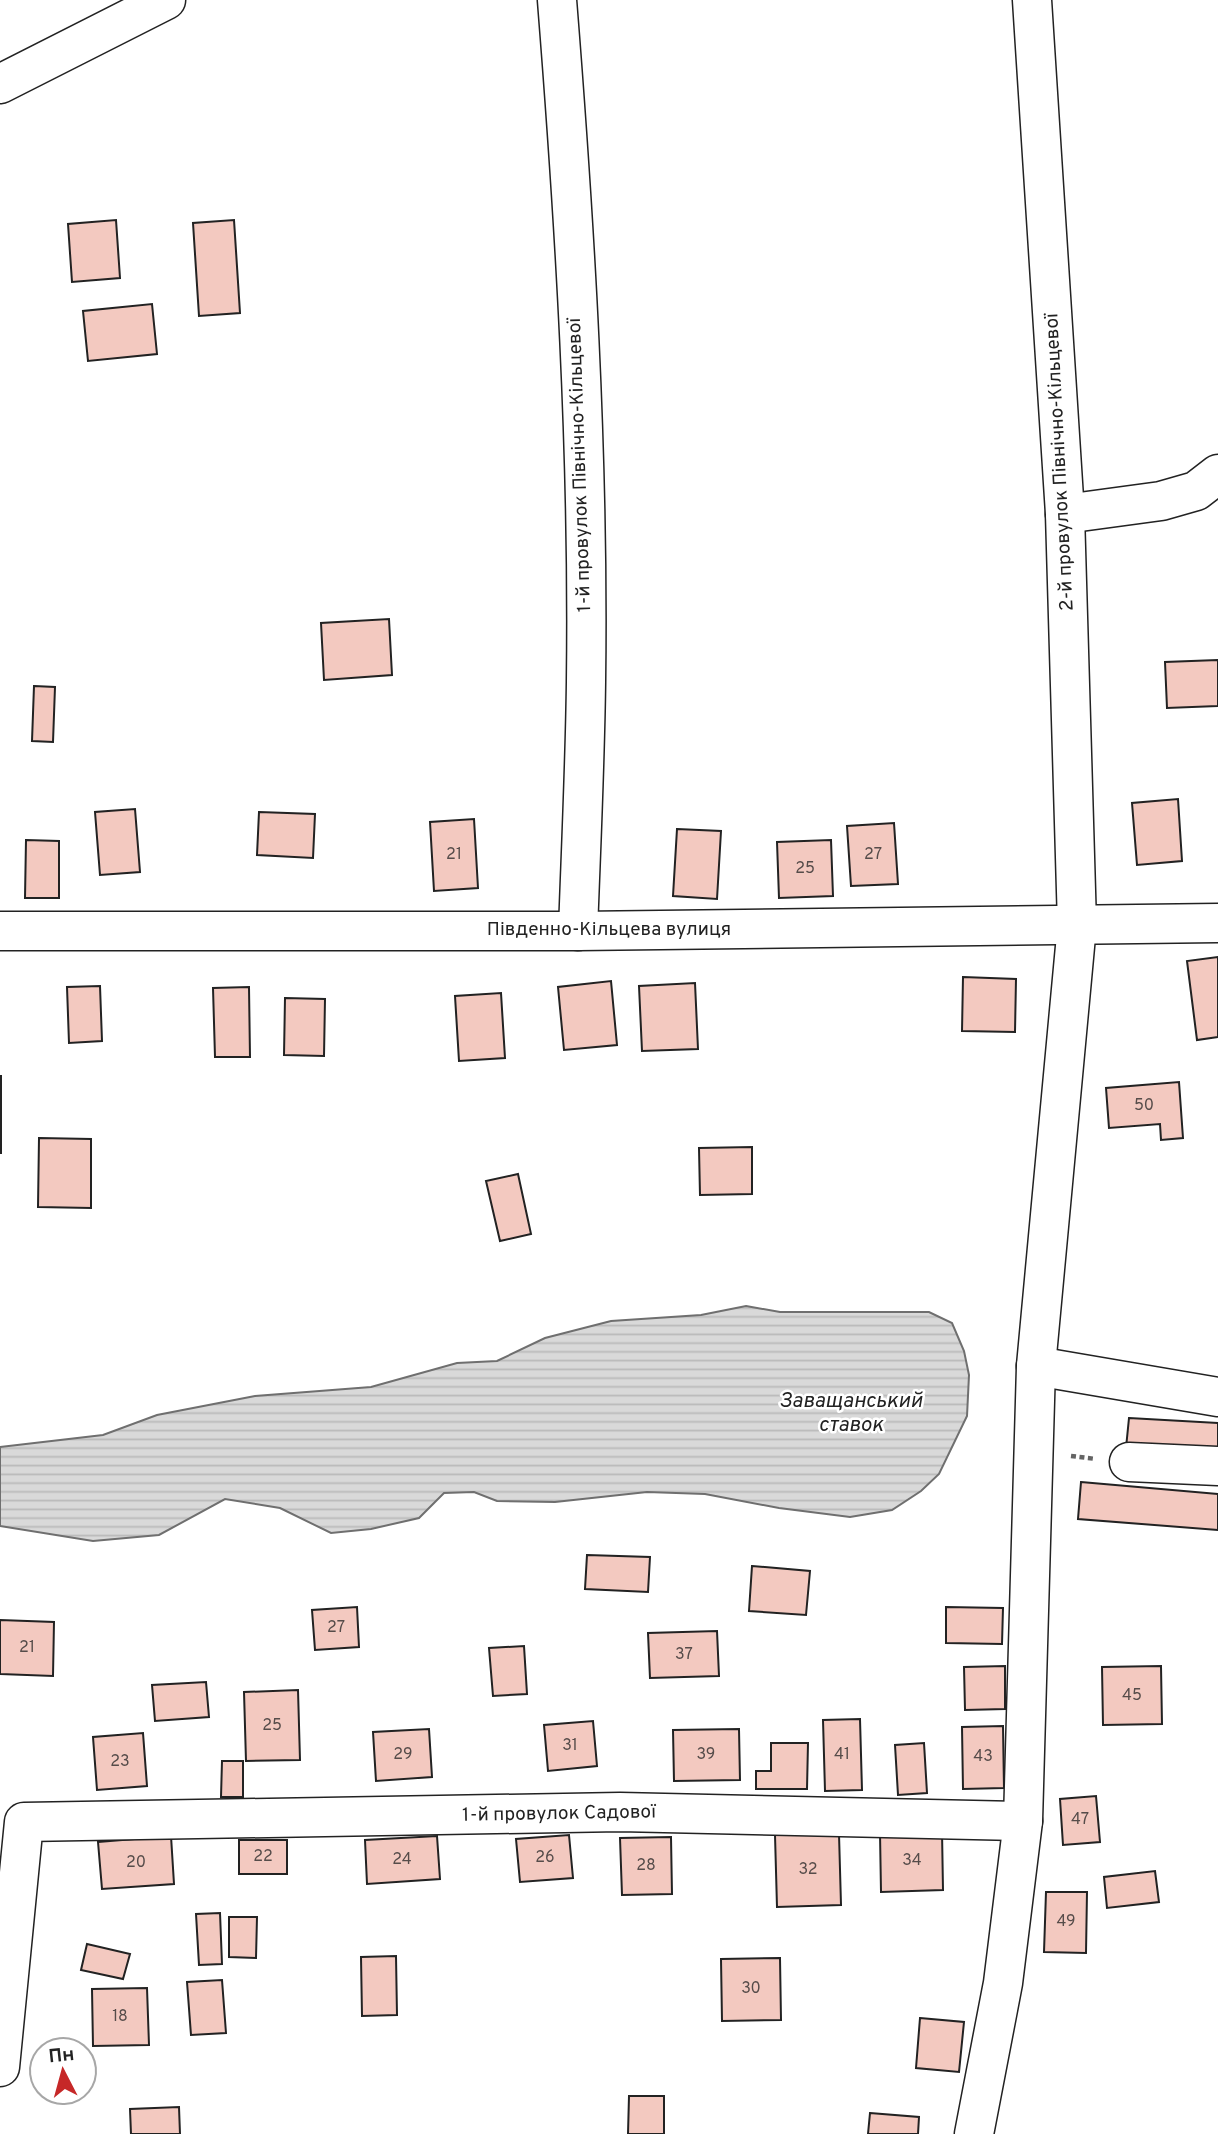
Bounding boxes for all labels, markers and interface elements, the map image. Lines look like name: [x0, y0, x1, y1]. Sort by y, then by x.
street label: 2-й провулок Північно-Кільцевої: [1040, 311, 1080, 612]
street label: 1-й провулок Північно-Кільцевої: [563, 316, 597, 613]
house number: 21: [446, 845, 462, 865]
house number: 27: [864, 845, 882, 865]
house number: 25: [795, 859, 815, 879]
street label: Південно-Кільцева вулиця: [487, 918, 731, 942]
house number: 50: [1134, 1096, 1154, 1116]
water label: Заващанський ставок: [780, 1388, 923, 1439]
house number: 27: [327, 1618, 345, 1638]
house number: 21: [19, 1638, 35, 1658]
house number: 37: [675, 1645, 693, 1665]
house number: 45: [1122, 1686, 1142, 1706]
house number: 25: [262, 1716, 282, 1736]
house number: 31: [562, 1736, 578, 1756]
house number: 29: [393, 1745, 413, 1765]
house number: 39: [697, 1745, 715, 1765]
house number: 41: [834, 1745, 850, 1765]
house number: 43: [973, 1747, 993, 1767]
house number: 23: [110, 1752, 130, 1772]
street label: 1-й провулок Садової: [462, 1800, 657, 1828]
house number: 47: [1071, 1810, 1089, 1830]
house number: 22: [253, 1847, 273, 1867]
house number: 26: [535, 1848, 555, 1868]
house number: 24: [392, 1850, 412, 1870]
house number: 34: [902, 1851, 922, 1871]
house number: 20: [126, 1853, 146, 1873]
house number: 28: [636, 1856, 656, 1876]
house number: 32: [798, 1860, 818, 1880]
house number: 49: [1056, 1912, 1076, 1932]
house number: 30: [741, 1979, 761, 1999]
house number: 18: [112, 2007, 128, 2027]
north arrow: [28, 2036, 98, 2106]
text: Пн: [47, 2043, 75, 2069]

